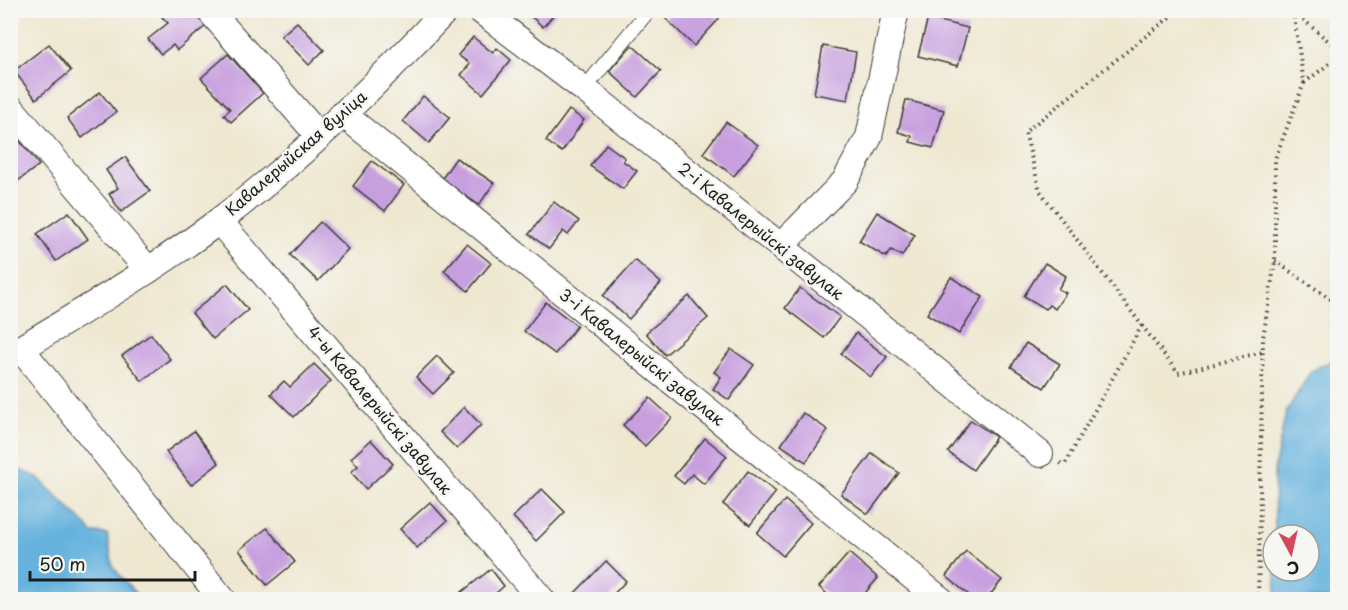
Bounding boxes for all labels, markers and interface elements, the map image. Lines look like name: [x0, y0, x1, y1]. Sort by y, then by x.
street label: Кавалерыйская вуліца: [219, 84, 372, 221]
street label: 2-і Кавалерыйскі завулак: [674, 156, 850, 305]
street label: 3-і Кавалерыйскі завулак: [555, 282, 731, 431]
street label: 4-ы Кавалерыйскі завулак: [303, 320, 459, 499]
north arrow: [1261, 523, 1321, 583]
scale bar: [30, 544, 195, 582]
text: 50 m: [39, 550, 86, 577]
text: С: [1286, 556, 1301, 582]

